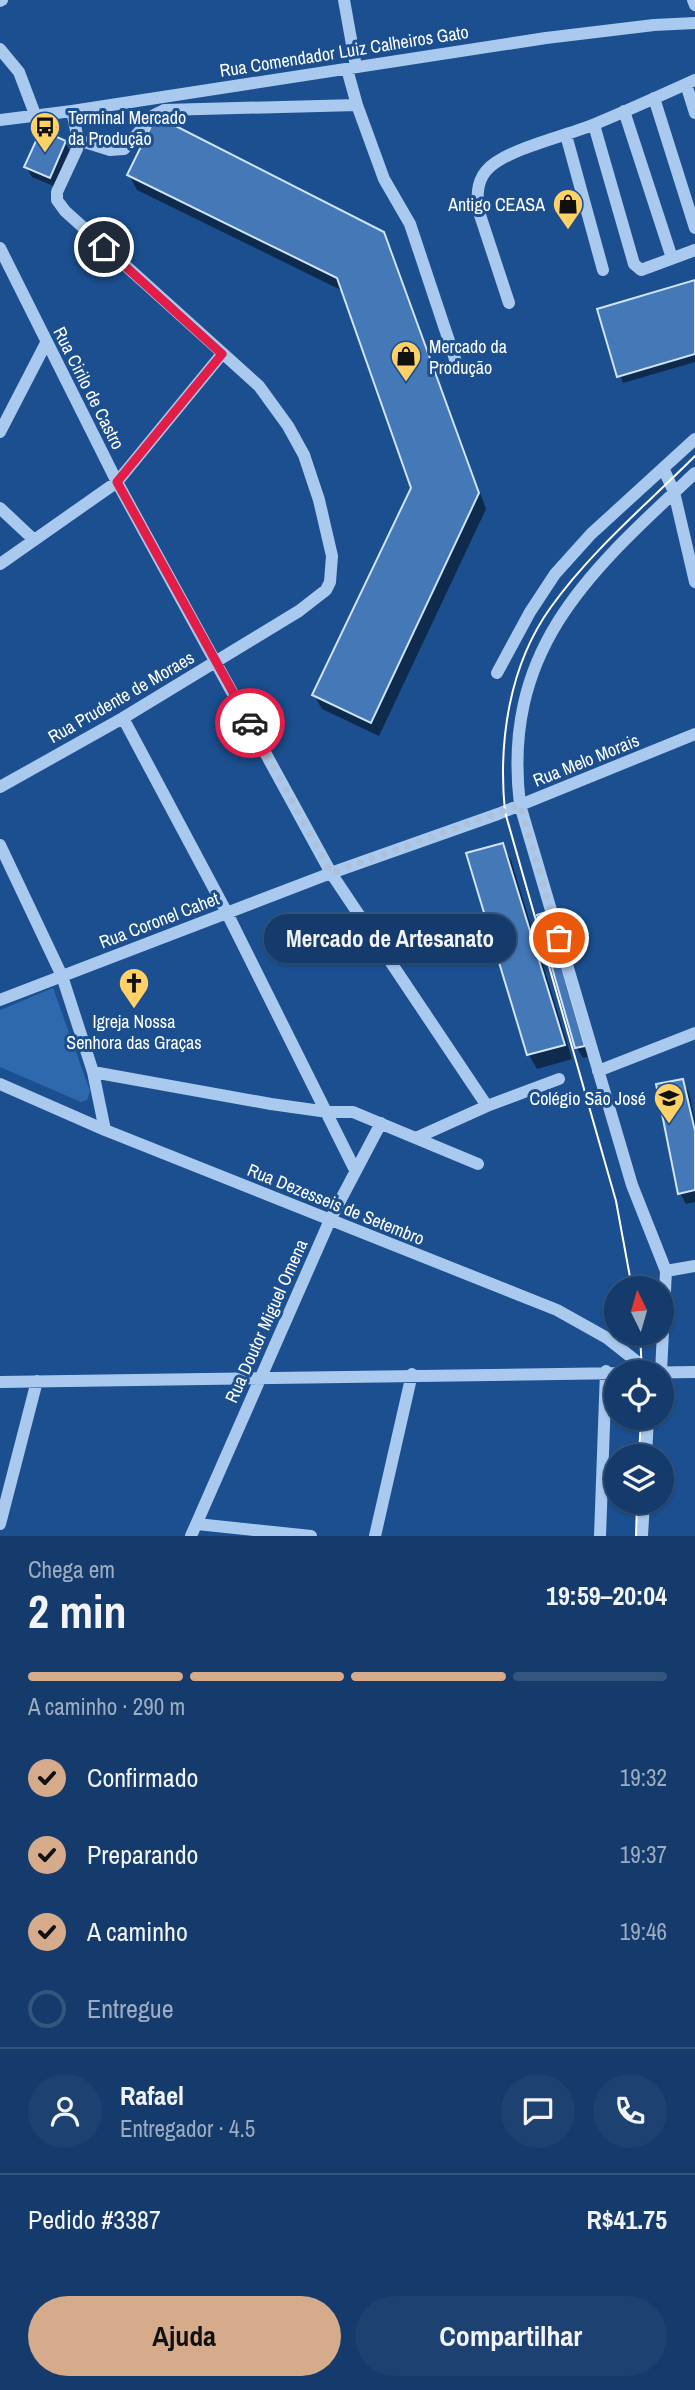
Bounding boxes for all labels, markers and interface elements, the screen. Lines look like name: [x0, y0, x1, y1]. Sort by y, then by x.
street label: Rua Comendador Luiz Calheiros Gato: [218, 19, 470, 83]
place label: Terminal Mercado da Produção: [68, 105, 186, 151]
bus stop icon: Terminal Mercado da Produção: [28, 110, 62, 154]
shop icon: Antigo CEASA: [551, 187, 585, 231]
place label: Antigo CEASA: [447, 192, 545, 217]
pin: [74, 217, 134, 277]
icon: home: [85, 228, 123, 266]
street label: Rua Cirilo de Castro: [47, 322, 131, 454]
place label: Mercado da Produção: [429, 334, 507, 380]
shop icon: Mercado da Produção: [389, 339, 423, 383]
street label: Rua Prudente de Moraes: [43, 645, 199, 749]
courier: [215, 688, 285, 758]
icon: car: [231, 704, 269, 742]
street label: Rua Melo Morais: [529, 727, 643, 793]
street label: Rua Coronel Cahet: [96, 886, 222, 954]
pin: [529, 908, 589, 968]
callout: Mercado de Artesanato: [265, 914, 517, 962]
icon: bag: [540, 919, 578, 957]
text: Mercado de Artesanato: [286, 923, 494, 954]
church icon: Igreja Nossa Senhora das Graças: [117, 966, 151, 1010]
place label: Igreja Nossa Senhora das Graças: [66, 1009, 202, 1055]
school or university icon: Colégio São José: [652, 1081, 686, 1125]
place label: Colégio São José: [529, 1086, 646, 1111]
street label: Rua Dezesseis de Setembro: [244, 1157, 428, 1251]
street label: Rua Doutor Miguel Omena: [219, 1235, 313, 1407]
north arrow: [604, 1276, 674, 1346]
map controls: [604, 1276, 674, 1514]
button: locate: [604, 1360, 674, 1430]
button: layers: [604, 1444, 674, 1514]
text: Chega em: [28, 1554, 115, 1585]
text: 19:59–20:04: [546, 1578, 667, 1613]
text: 2 min: [28, 1580, 127, 1642]
text: A caminho · 290 m: [28, 1691, 185, 1722]
icon: check: [28, 1759, 66, 1797]
text: Confirmado: [87, 1760, 198, 1795]
text: 19:32: [620, 1762, 667, 1793]
icon: check: [28, 1836, 66, 1874]
text: Preparando: [87, 1837, 198, 1872]
text: 19:37: [620, 1839, 667, 1870]
icon: check: [28, 1913, 66, 1951]
text: A caminho: [87, 1914, 188, 1949]
text: 19:46: [620, 1916, 667, 1947]
text: Entregue: [87, 1991, 174, 2026]
button: person: [28, 2074, 102, 2148]
button: chat: [501, 2074, 575, 2148]
button: phone: [593, 2074, 667, 2148]
text: Rafael: [120, 2078, 184, 2113]
text: Entregador · 4.5: [120, 2113, 255, 2144]
text: Pedido #3387: [28, 2202, 161, 2237]
text: R$41.75: [586, 2202, 667, 2237]
button: Ajuda: [28, 2296, 341, 2376]
button: Compartilhar: [355, 2296, 667, 2376]

